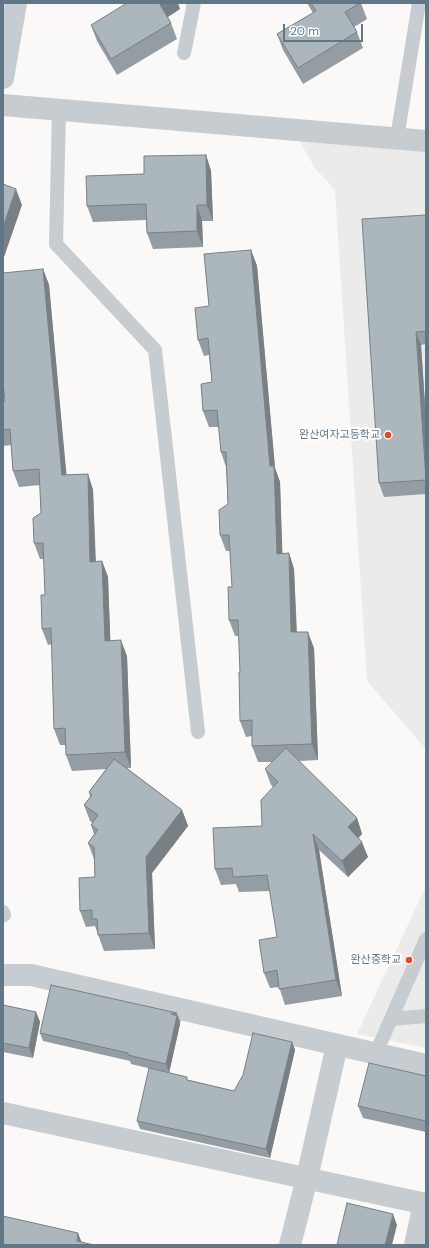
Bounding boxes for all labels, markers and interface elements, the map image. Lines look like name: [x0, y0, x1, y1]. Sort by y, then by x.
scale bar: [285, 16, 365, 42]
text: 20 m: [290, 23, 319, 39]
place label: 완산여자고등학교: [299, 428, 380, 442]
marker: 완산여자고등학교: [383, 430, 393, 440]
place label: 완산중학교: [350, 953, 401, 967]
marker: 완산중학교: [404, 955, 414, 965]

